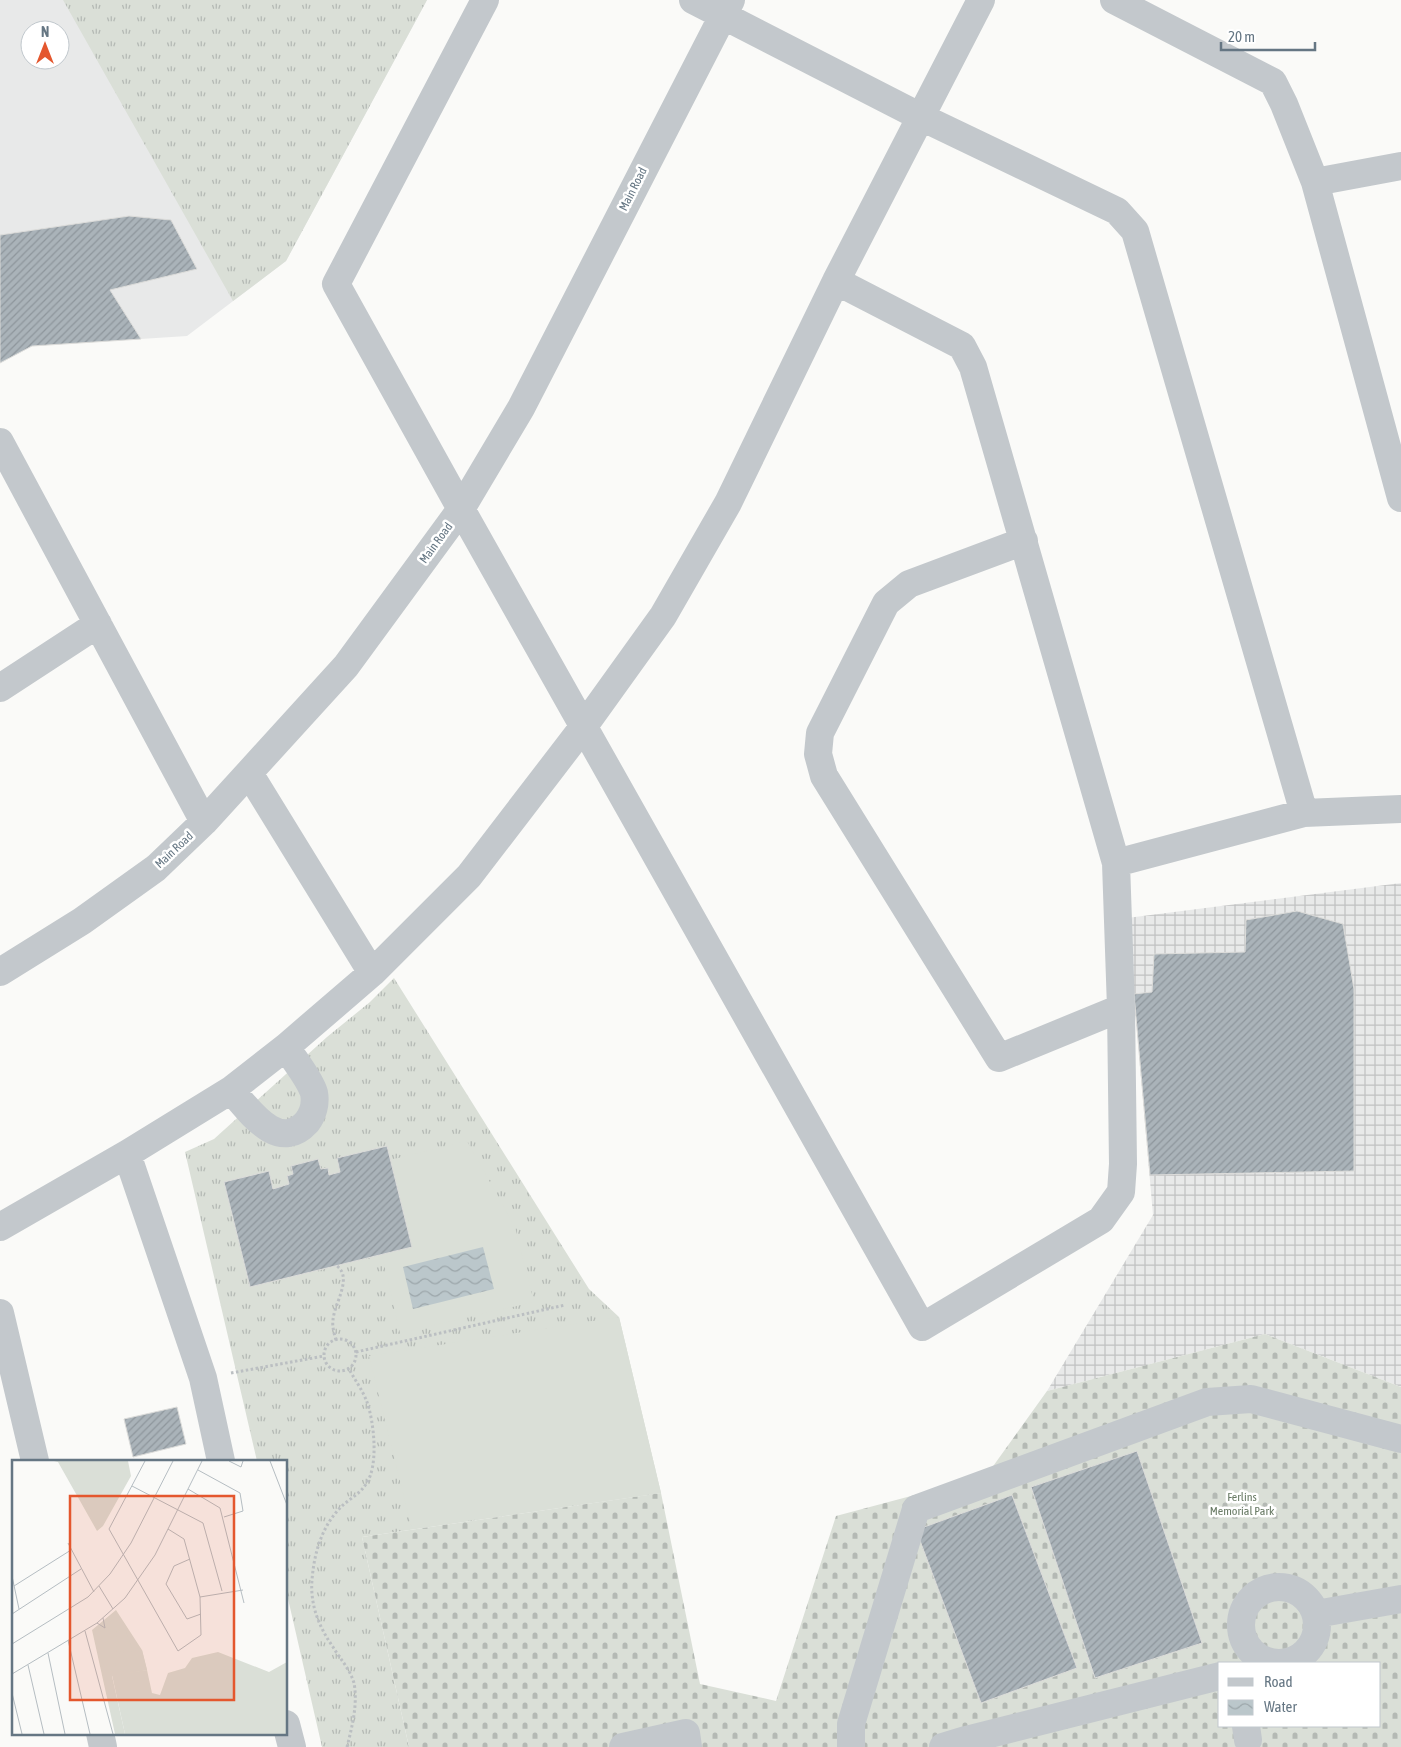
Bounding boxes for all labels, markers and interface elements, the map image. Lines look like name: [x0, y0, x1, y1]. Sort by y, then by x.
north arrow: [20, 20, 70, 70]
scale bar: [1221, 20, 1315, 52]
text: N: [41, 24, 49, 40]
text: 20 m: [1228, 28, 1255, 45]
street label: Main Road: [616, 165, 650, 213]
street label: Main Road: [417, 520, 455, 566]
street label: Main Road: [152, 829, 196, 871]
inset map: [12, 1460, 288, 1734]
park label: Ferlins Memorial Park: [1210, 1490, 1275, 1518]
legend: [1218, 1662, 1381, 1727]
text: Road: [1264, 1673, 1293, 1690]
text: Water: [1264, 1698, 1297, 1715]

